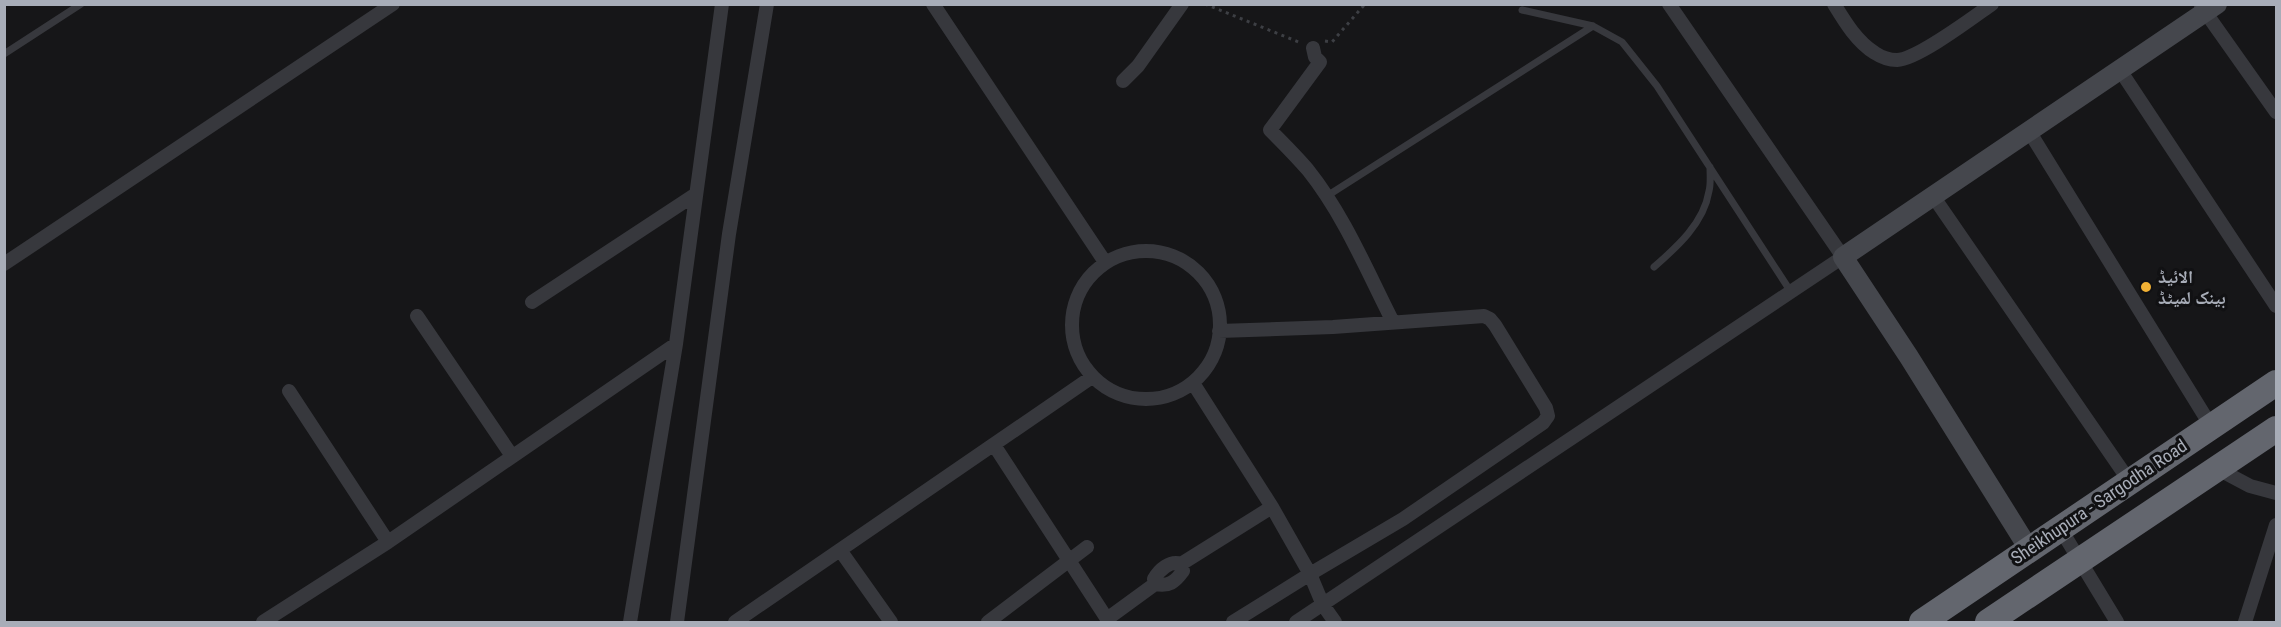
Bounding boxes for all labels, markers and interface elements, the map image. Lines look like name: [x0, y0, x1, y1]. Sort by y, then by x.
place label: الائیڈ بینک لمیٹڈ: [2158, 266, 2226, 309]
marker: الائیڈ بینک لمیٹڈ: [2139, 280, 2153, 294]
street label: Sheikhupura - Sargodha Road: [2007, 435, 2191, 568]

